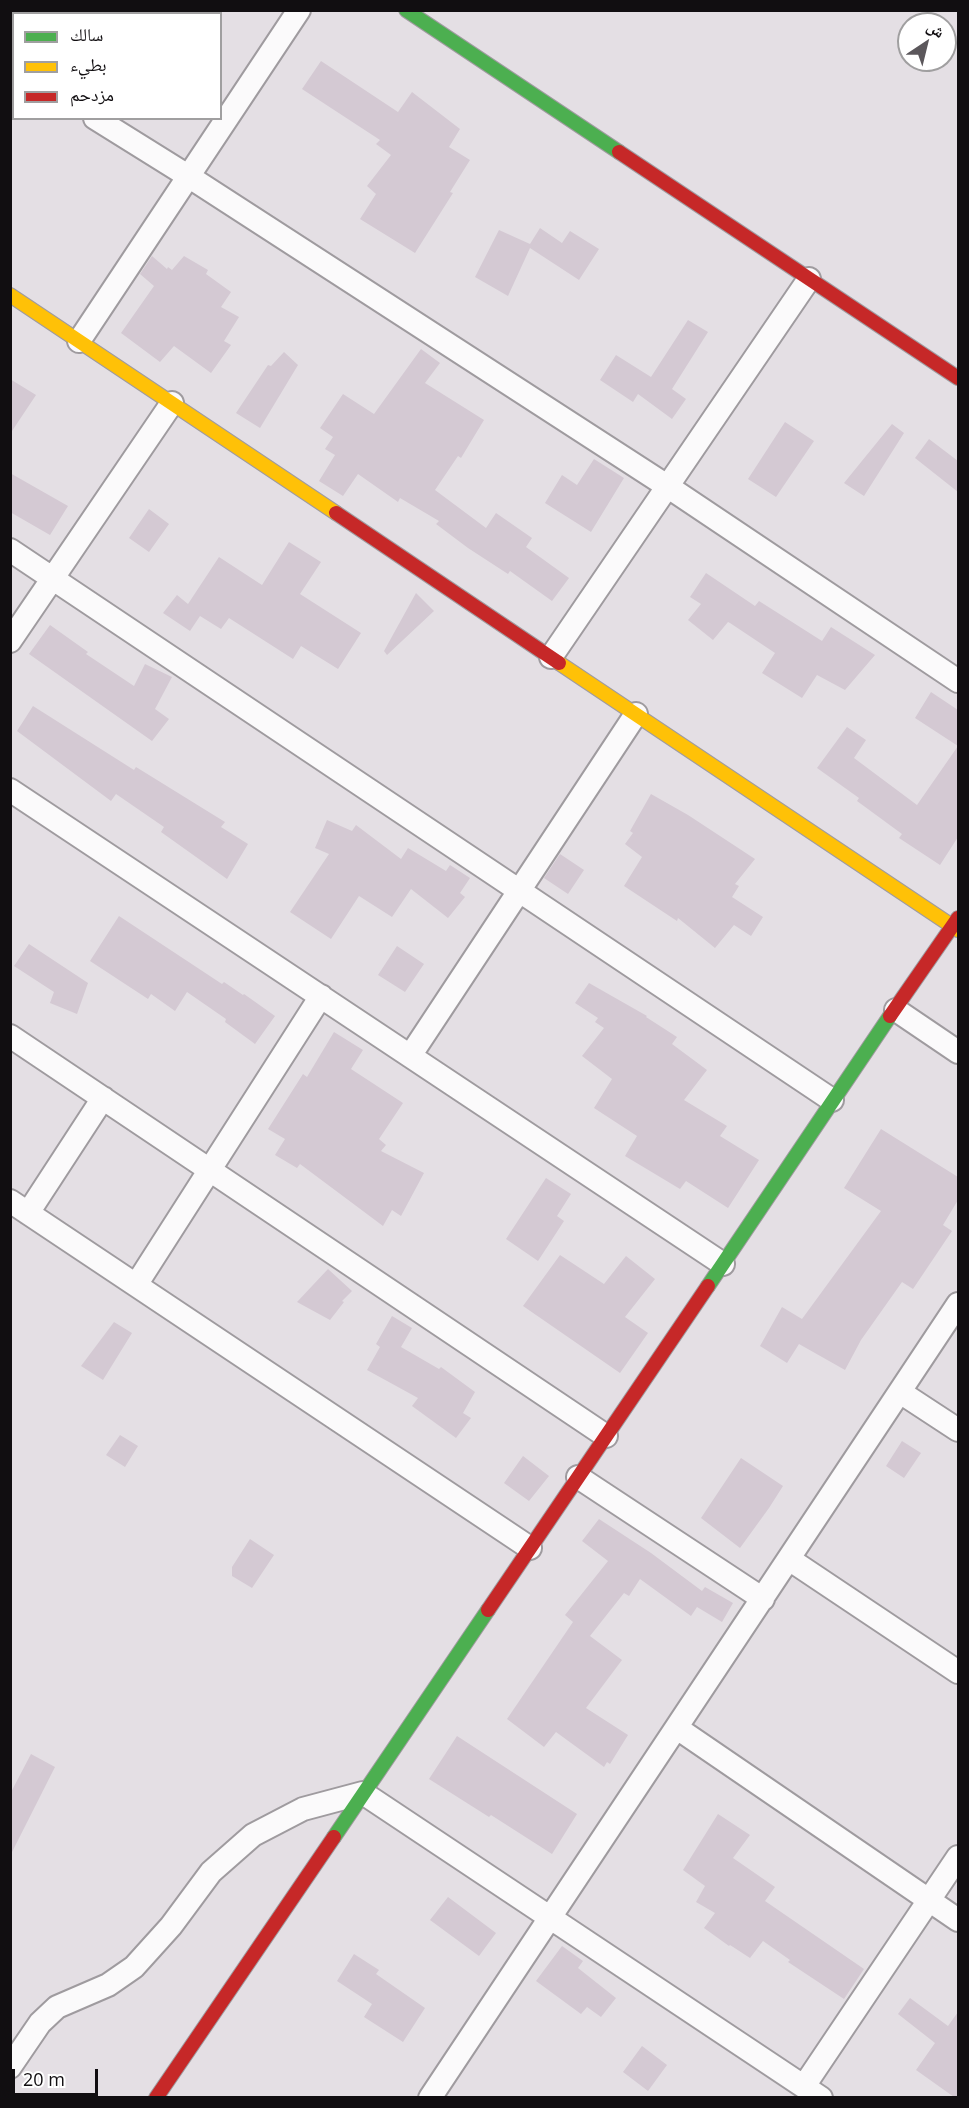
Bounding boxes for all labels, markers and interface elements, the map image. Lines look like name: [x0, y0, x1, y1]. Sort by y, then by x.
legend: [12, 12, 222, 120]
north arrow: [897, 12, 957, 72]
text: ش: [923, 15, 949, 43]
text: سالك: [70, 22, 103, 46]
text: بطيء: [70, 52, 107, 76]
text: مزدحم: [70, 82, 114, 106]
scale bar: [15, 2057, 100, 2095]
text: 20 m: [23, 2067, 65, 2091]

